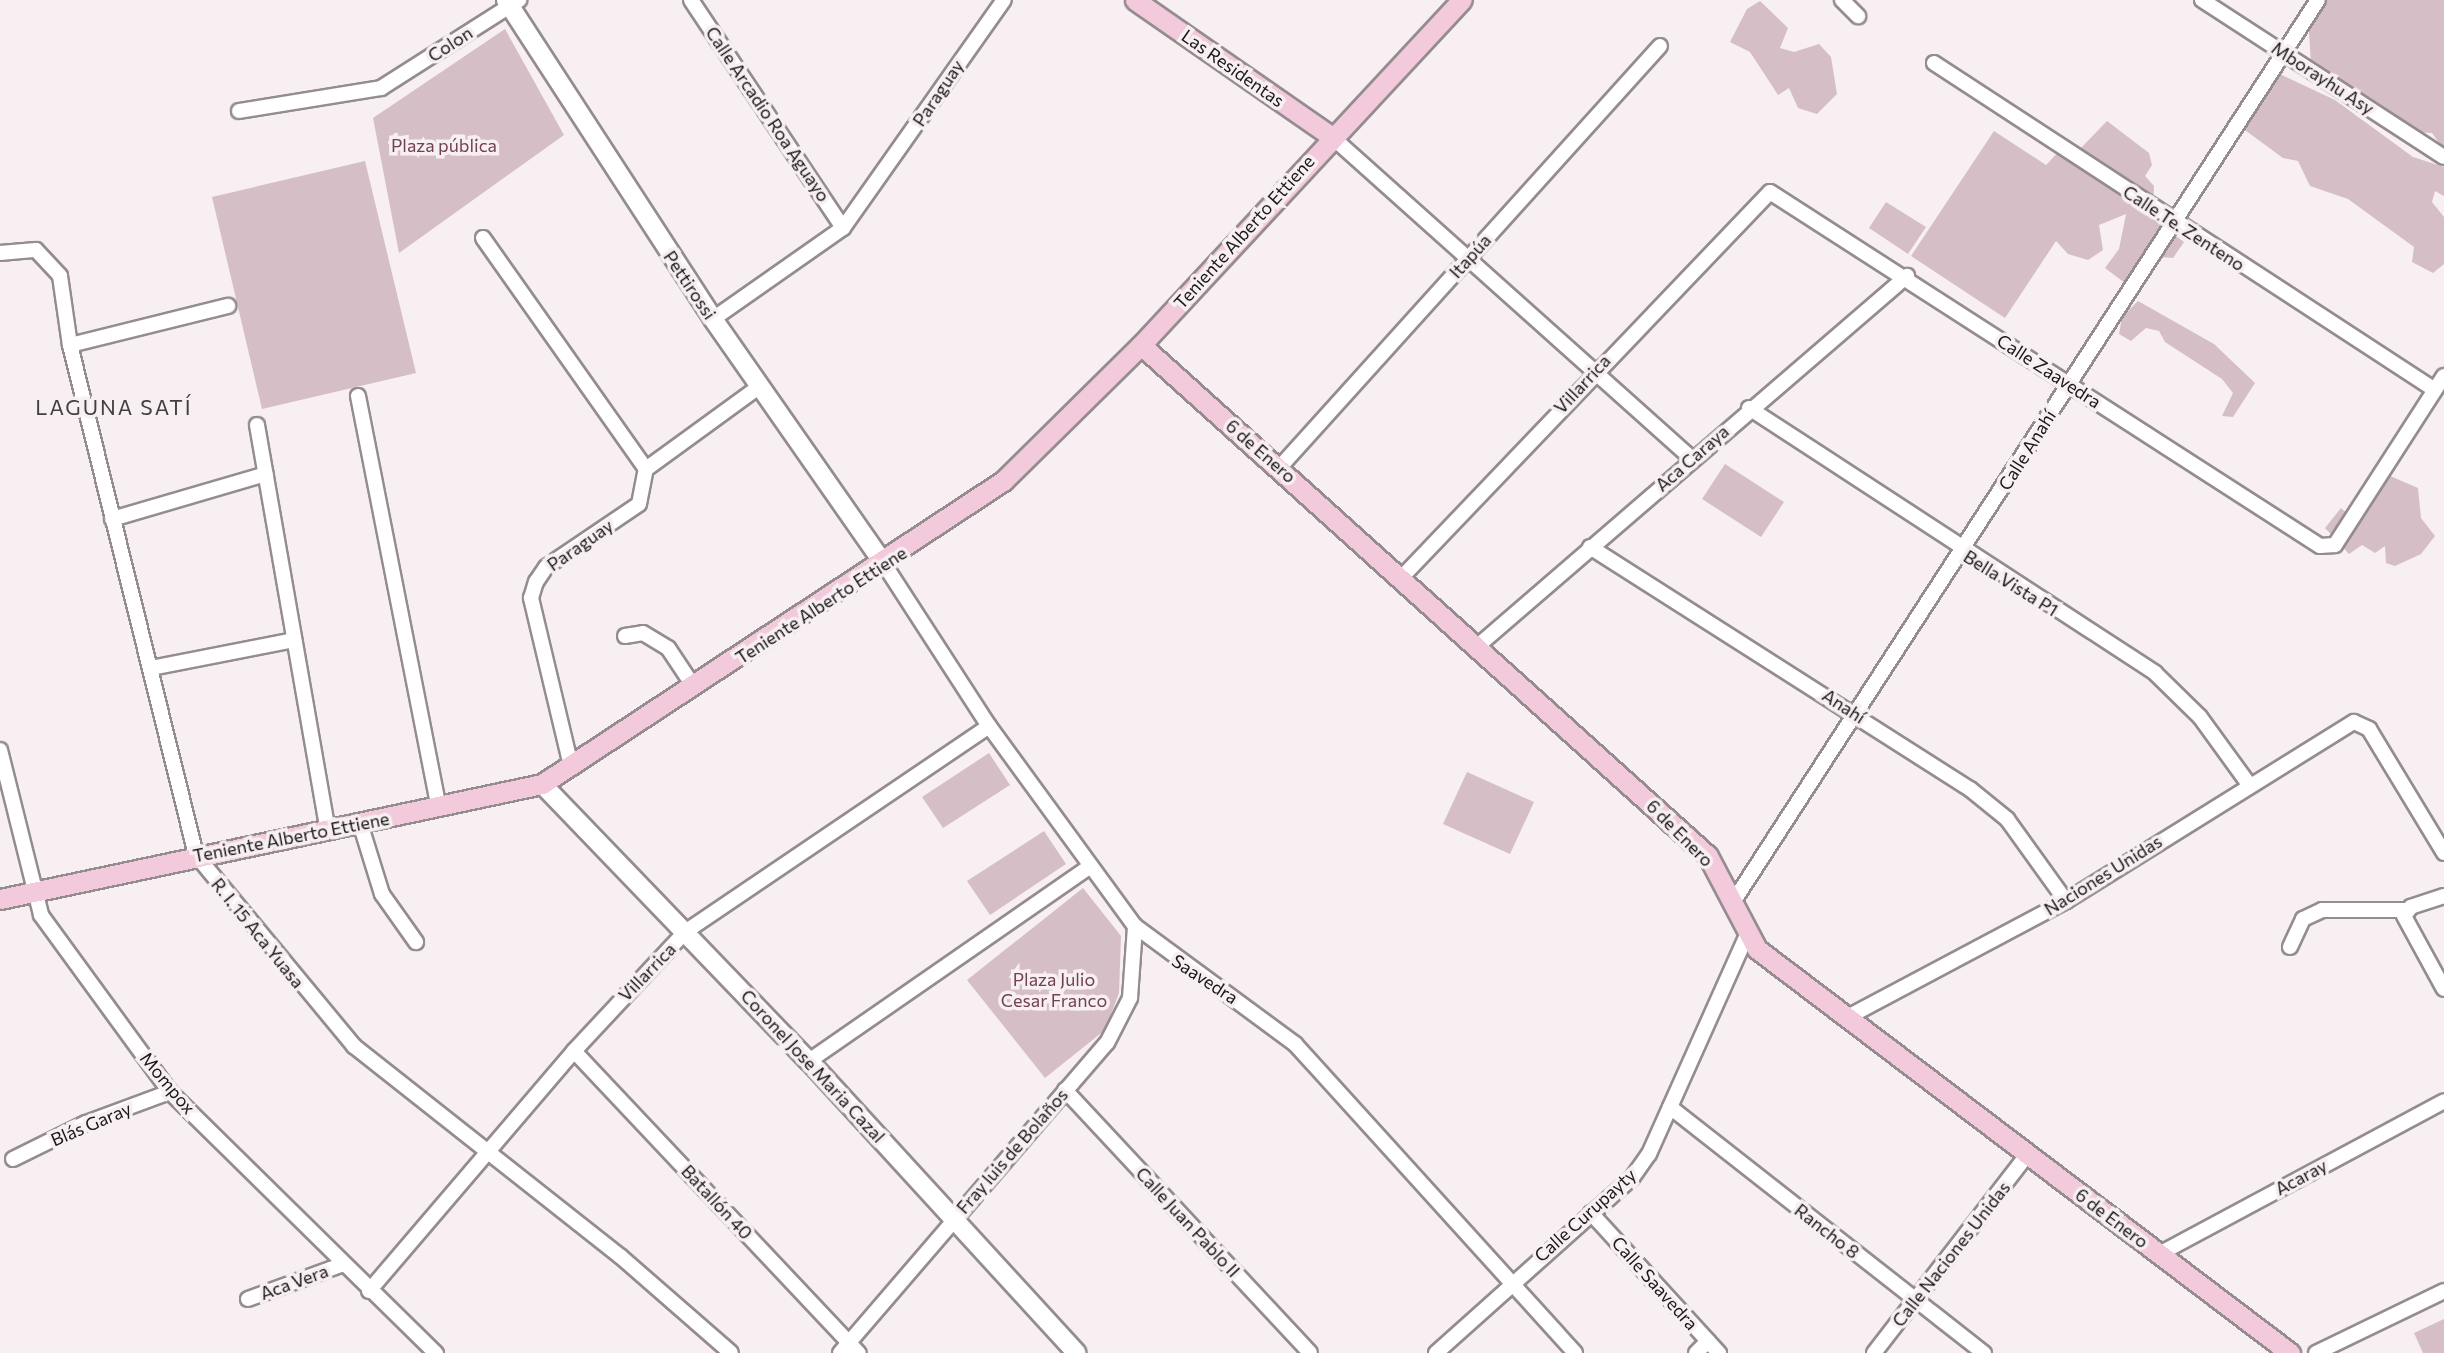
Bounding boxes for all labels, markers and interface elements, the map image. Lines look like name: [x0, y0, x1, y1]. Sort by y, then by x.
street label: Colon: [424, 22, 476, 66]
street label: Calle Arcadio Roa Aguayo: [701, 22, 835, 206]
street label: Las Residentas: [1178, 25, 1288, 111]
street label: Mborayhu Asy: [2268, 37, 2378, 119]
street label: Paraguay: [908, 56, 968, 130]
park label: Plaza pública: [391, 134, 497, 156]
street label: Teniente Alberto Ettiene: [1169, 151, 1319, 313]
street label: Calle Te. Zenteno: [2119, 181, 2249, 275]
street label: Itapúa: [1445, 229, 1495, 283]
street label: Pettirossi: [659, 247, 721, 323]
street label: Calle Zaavedra: [1993, 329, 2105, 413]
street label: Villarrica: [1549, 350, 1615, 418]
district label: LAGUNA SATÍ: [37, 394, 191, 420]
street label: Calle Anahí: [1994, 406, 2060, 494]
street label: 6 de Enero: [1222, 415, 1300, 487]
street label: Aca Caraya: [1651, 420, 1733, 496]
street label: Paraguay: [543, 515, 617, 575]
street label: Teniente Alberto Ettiene: [731, 542, 911, 668]
street label: Bella Vista P1: [1960, 545, 2062, 621]
street label: Anahí: [1818, 684, 1870, 728]
street label: 6 de Enero: [1642, 795, 1718, 871]
street label: Teniente Alberto Ettiene: [191, 807, 391, 867]
street label: Naciones Unidas: [2040, 830, 2166, 920]
street label: R. I. 15 Aca Yuasa: [207, 874, 309, 992]
street label: Villarrica: [614, 938, 680, 1006]
street label: Saavedra: [1168, 950, 1242, 1008]
park label: Plaza Julio Cesar Franco: [1001, 969, 1107, 1012]
street label: Coronel Jose Maria Cazal: [736, 985, 890, 1147]
street label: Mompox: [136, 1048, 200, 1118]
street label: Fray luis de Bolaños: [952, 1084, 1072, 1218]
street label: Blás Garay: [48, 1097, 134, 1151]
street label: Acaray: [2271, 1154, 2331, 1200]
street label: Batallón 40: [677, 1160, 757, 1244]
street label: Calle Juan Pablo II: [1132, 1163, 1244, 1281]
street label: Calle Curupayty: [1530, 1164, 1640, 1266]
street label: Calle Naciones Unidas: [1888, 1177, 2014, 1331]
street label: 6 de Enero: [2071, 1184, 2153, 1252]
street label: Rancho 8: [1790, 1199, 1864, 1263]
street label: Calle Saavedra: [1607, 1232, 1703, 1334]
street label: Aca Vera: [257, 1260, 331, 1304]

